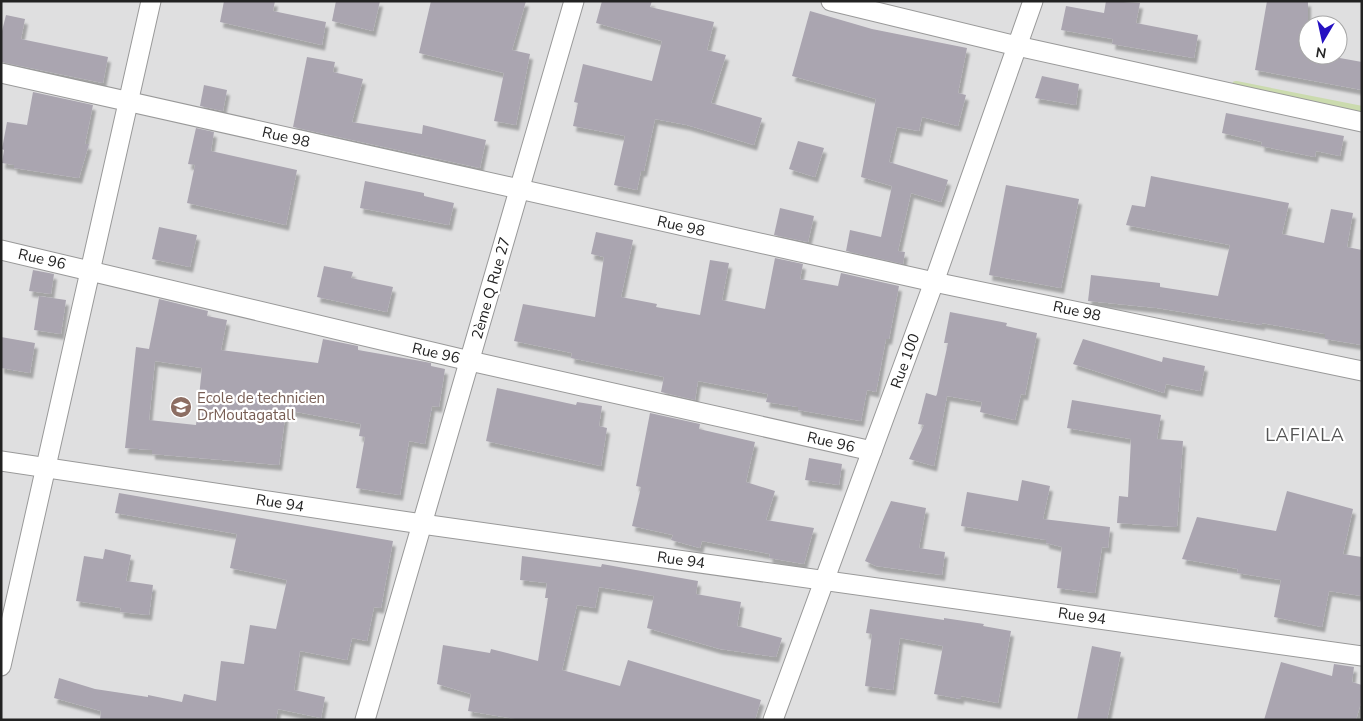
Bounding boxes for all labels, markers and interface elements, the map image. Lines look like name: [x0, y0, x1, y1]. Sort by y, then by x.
north arrow: [1298, 15, 1348, 65]
text: N: [1314, 42, 1328, 63]
street label: Rue 98: [260, 122, 312, 152]
street label: Rue 98: [655, 211, 707, 241]
street label: 2ème Q Rue 27: [467, 235, 515, 341]
street label: Rue 96: [16, 244, 68, 274]
street label: Rue 98: [1051, 296, 1103, 326]
street label: Rue 100: [886, 331, 924, 391]
street label: Rue 96: [410, 338, 462, 368]
place label: Ecole de technicien DrMoutagatall: [197, 388, 325, 425]
school or university icon: Ecole de technicien DrMoutagatall: [169, 395, 193, 419]
district label: LAFIALA: [1265, 423, 1345, 447]
street label: Rue 96: [805, 427, 857, 457]
street label: Rue 94: [255, 489, 305, 517]
street label: Rue 94: [656, 547, 706, 573]
street label: Rue 94: [1057, 603, 1107, 629]

